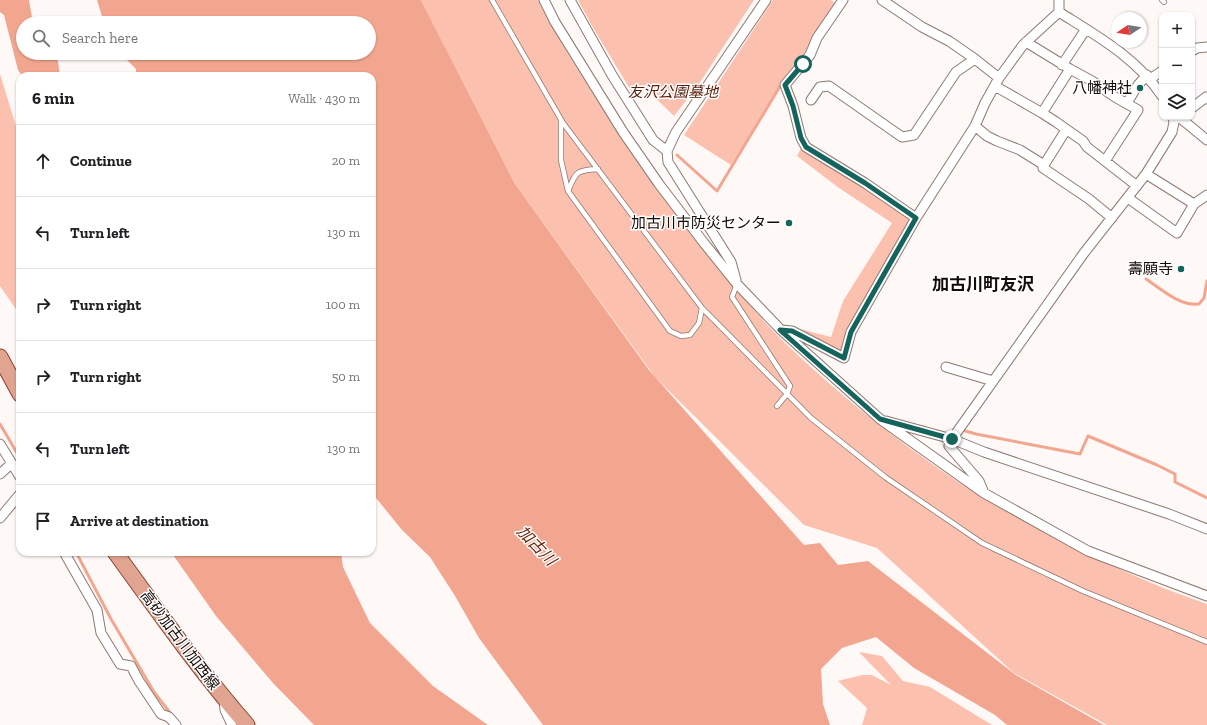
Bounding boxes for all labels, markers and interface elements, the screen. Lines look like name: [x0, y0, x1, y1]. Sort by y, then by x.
north arrow: [1111, 12, 1147, 48]
map controls: [1159, 12, 1195, 120]
button: +: [1159, 12, 1195, 48]
search box: [16, 16, 376, 60]
icon: search: [30, 27, 52, 49]
text: Search here: [62, 29, 138, 47]
button: −: [1159, 48, 1195, 84]
route start: [794, 55, 812, 73]
place label: 八幡神社: [1072, 79, 1132, 97]
park label: 友沢公園墓地: [628, 83, 720, 101]
marker: 八幡神社: [1135, 83, 1145, 93]
button: layers: [1159, 84, 1195, 120]
text: 6 min: [32, 88, 74, 108]
text: Walk · 430 m: [288, 91, 360, 106]
icon: ahead: [32, 150, 54, 172]
text: Continue: [70, 152, 132, 170]
text: 20 m: [332, 153, 360, 168]
place label: 加古川市防災センター: [631, 214, 781, 232]
marker: 加古川市防災センター: [784, 218, 794, 228]
icon: left: [32, 222, 54, 244]
text: Turn left: [70, 224, 130, 242]
text: 130 m: [327, 225, 360, 240]
place label: 壽願寺: [1128, 260, 1173, 278]
marker: 壽願寺: [1176, 264, 1186, 274]
district label: 加古川町友沢: [932, 274, 1034, 294]
icon: right: [32, 294, 54, 316]
text: Turn right: [70, 296, 141, 314]
text: 100 m: [326, 297, 360, 312]
icon: right: [32, 366, 54, 388]
text: Turn right: [70, 368, 141, 386]
text: 50 m: [332, 369, 360, 384]
route end: [943, 430, 961, 448]
icon: left: [32, 438, 54, 460]
text: Turn left: [70, 440, 130, 458]
text: 130 m: [327, 441, 360, 456]
icon: arrive: [32, 510, 54, 532]
text: Arrive at destination: [70, 512, 209, 530]
water label: 加古川: [513, 521, 562, 571]
street label: 高砂加古川加西線: [137, 587, 223, 693]

